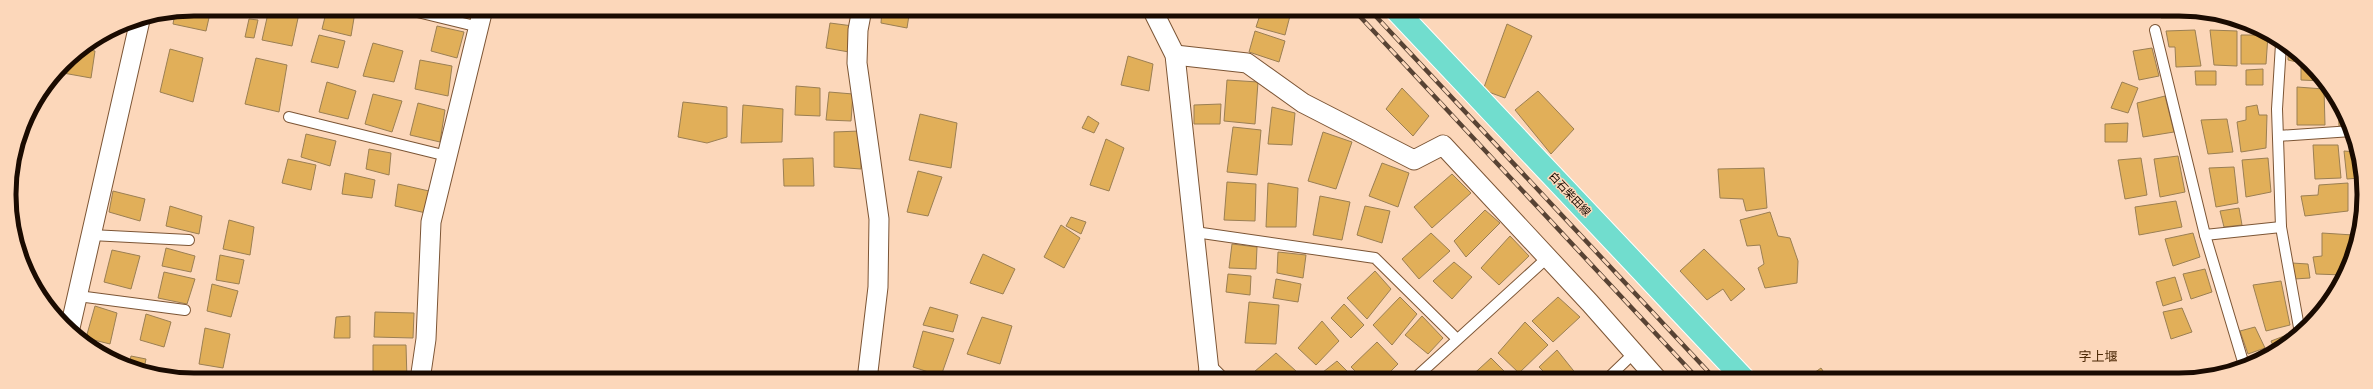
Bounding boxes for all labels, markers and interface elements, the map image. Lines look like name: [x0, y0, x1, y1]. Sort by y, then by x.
street label: 白石柴田線: [1546, 169, 1594, 219]
district label: 字上堰: [2078, 348, 2118, 365]

